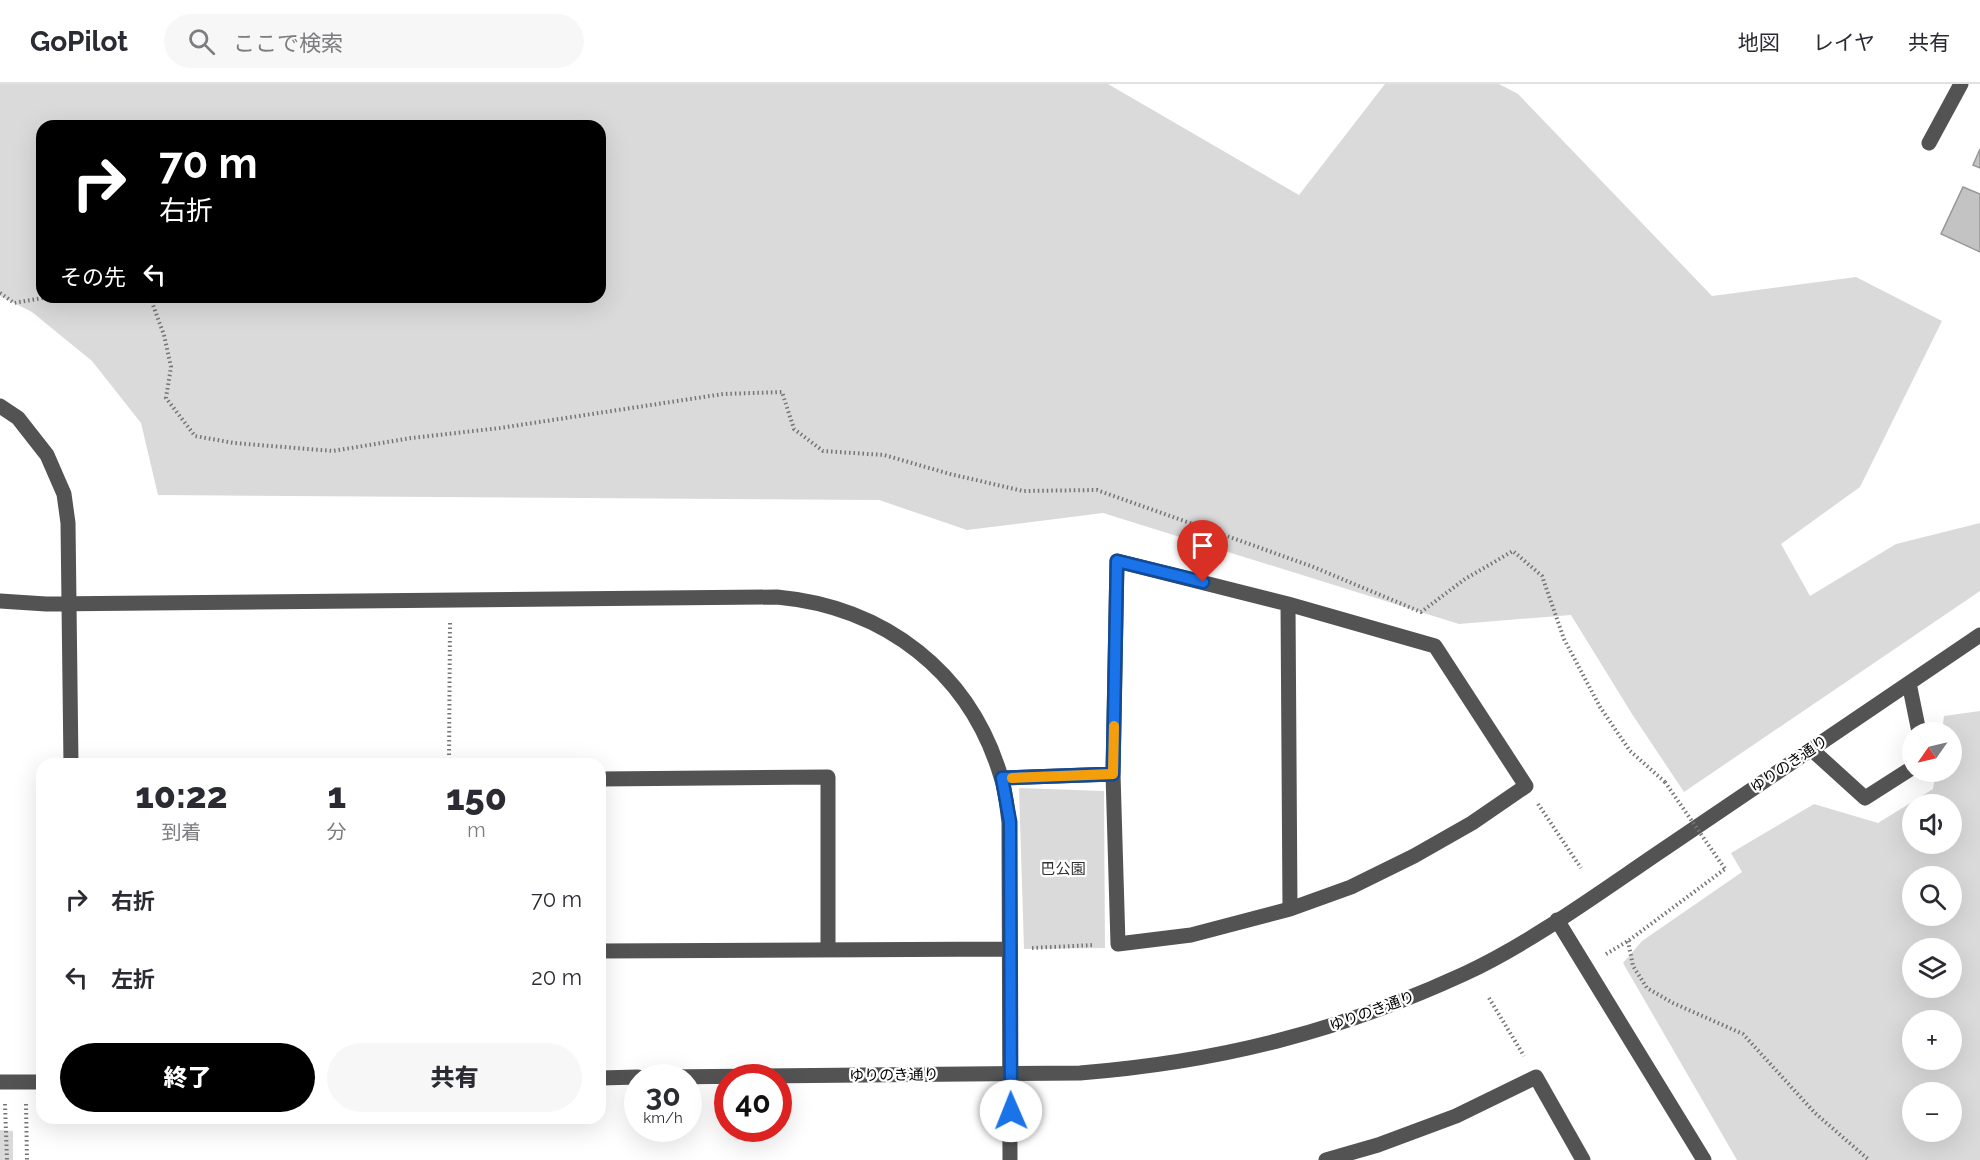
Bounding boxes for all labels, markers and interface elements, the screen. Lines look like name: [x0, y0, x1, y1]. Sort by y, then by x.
search box: [164, 14, 584, 68]
text: GoPilot: [30, 25, 128, 58]
icon: search: [185, 25, 218, 58]
text: ここで検索: [233, 30, 343, 56]
text: 地図: [1738, 30, 1780, 55]
text: レイヤ: [1813, 30, 1875, 55]
text: 共有: [1908, 30, 1950, 55]
text: 70 m: [159, 139, 258, 188]
icon: right: [60, 144, 138, 222]
text: 右折: [159, 195, 213, 226]
icon: left: [138, 258, 171, 291]
text: その先: [60, 264, 126, 290]
pin: [1177, 520, 1228, 582]
icon: arrive: [1186, 529, 1219, 562]
north arrow: [1902, 722, 1962, 782]
map controls: [1902, 722, 1962, 1142]
street label: ゆりのき通り: [1747, 731, 1831, 797]
text: 10:22: [135, 774, 228, 816]
text: 1: [327, 774, 346, 816]
text: 150: [446, 776, 507, 818]
button: sound: [1902, 794, 1962, 854]
text: m: [467, 818, 486, 842]
text: 到着: [161, 820, 201, 844]
text: 分: [327, 820, 347, 844]
park label: 巴公園: [1040, 860, 1086, 878]
button: search: [1902, 866, 1962, 926]
icon: right: [60, 883, 93, 916]
text: 70 m: [531, 886, 582, 912]
text: 右折: [111, 888, 155, 914]
button: layers: [1902, 938, 1962, 998]
icon: left: [60, 961, 93, 994]
text: 20 m: [531, 964, 582, 990]
text: 左折: [111, 966, 155, 992]
street label: ゆりのき通り: [1327, 987, 1417, 1035]
button: +: [1902, 1010, 1962, 1070]
button: 終了: [60, 1043, 315, 1112]
button: 共有: [327, 1043, 582, 1112]
speed limit sign: 40: [714, 1064, 792, 1142]
street label: ゆりのき通り: [849, 1065, 939, 1085]
text: 30: [645, 1078, 681, 1113]
position arrow: [979, 1079, 1043, 1143]
button: −: [1902, 1082, 1962, 1142]
text: km/h: [643, 1109, 683, 1127]

